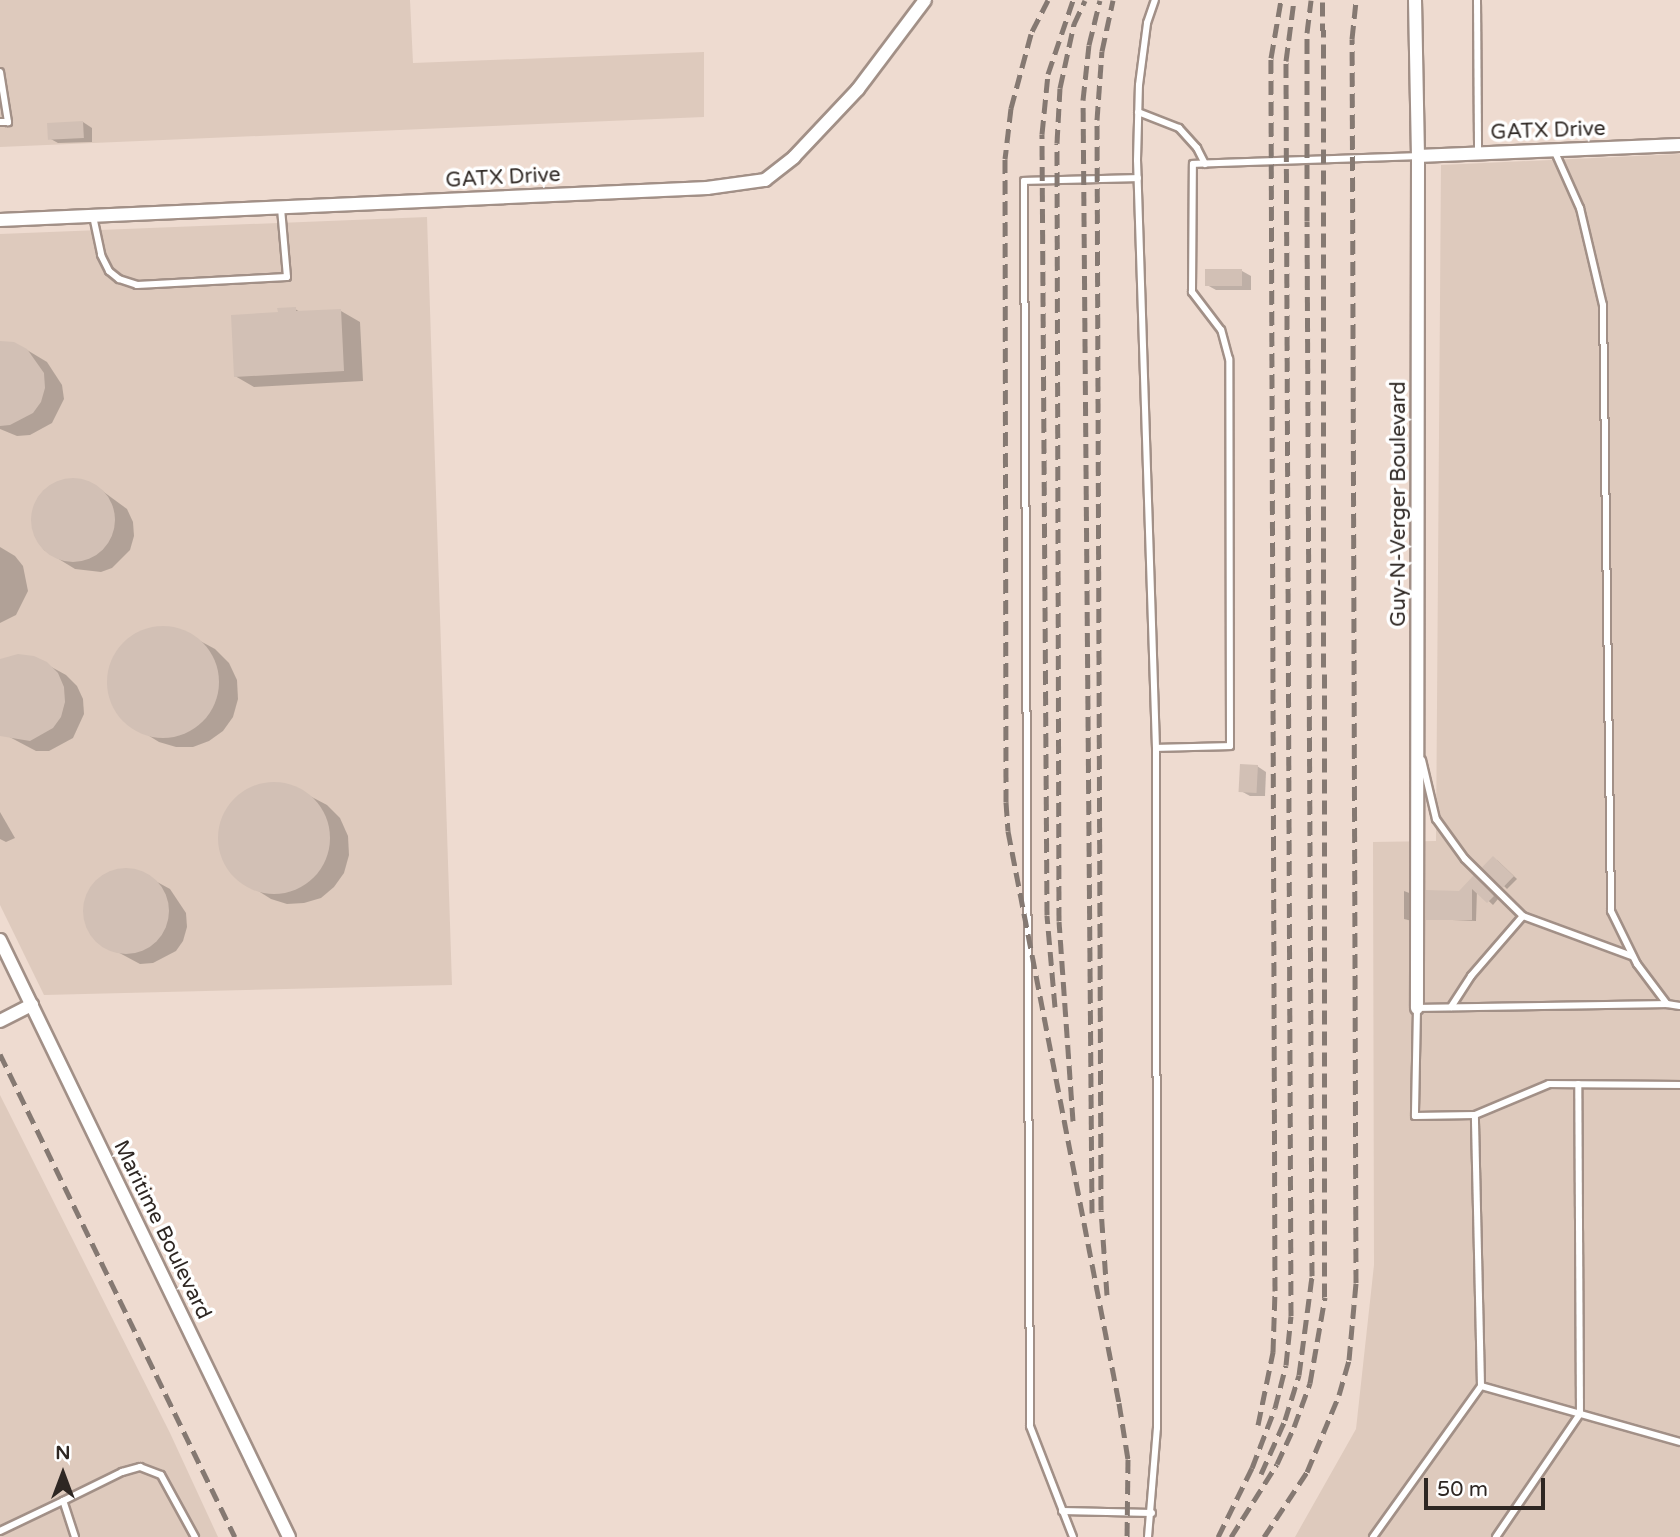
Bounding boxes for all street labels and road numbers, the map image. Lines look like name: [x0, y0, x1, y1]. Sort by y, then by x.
street label: GATX Drive: [1490, 116, 1606, 146]
street label: GATX Drive: [445, 162, 561, 194]
street label: Guy-N-Verger Boulevard: [1386, 381, 1412, 627]
street label: Maritime Boulevard: [108, 1136, 216, 1324]

